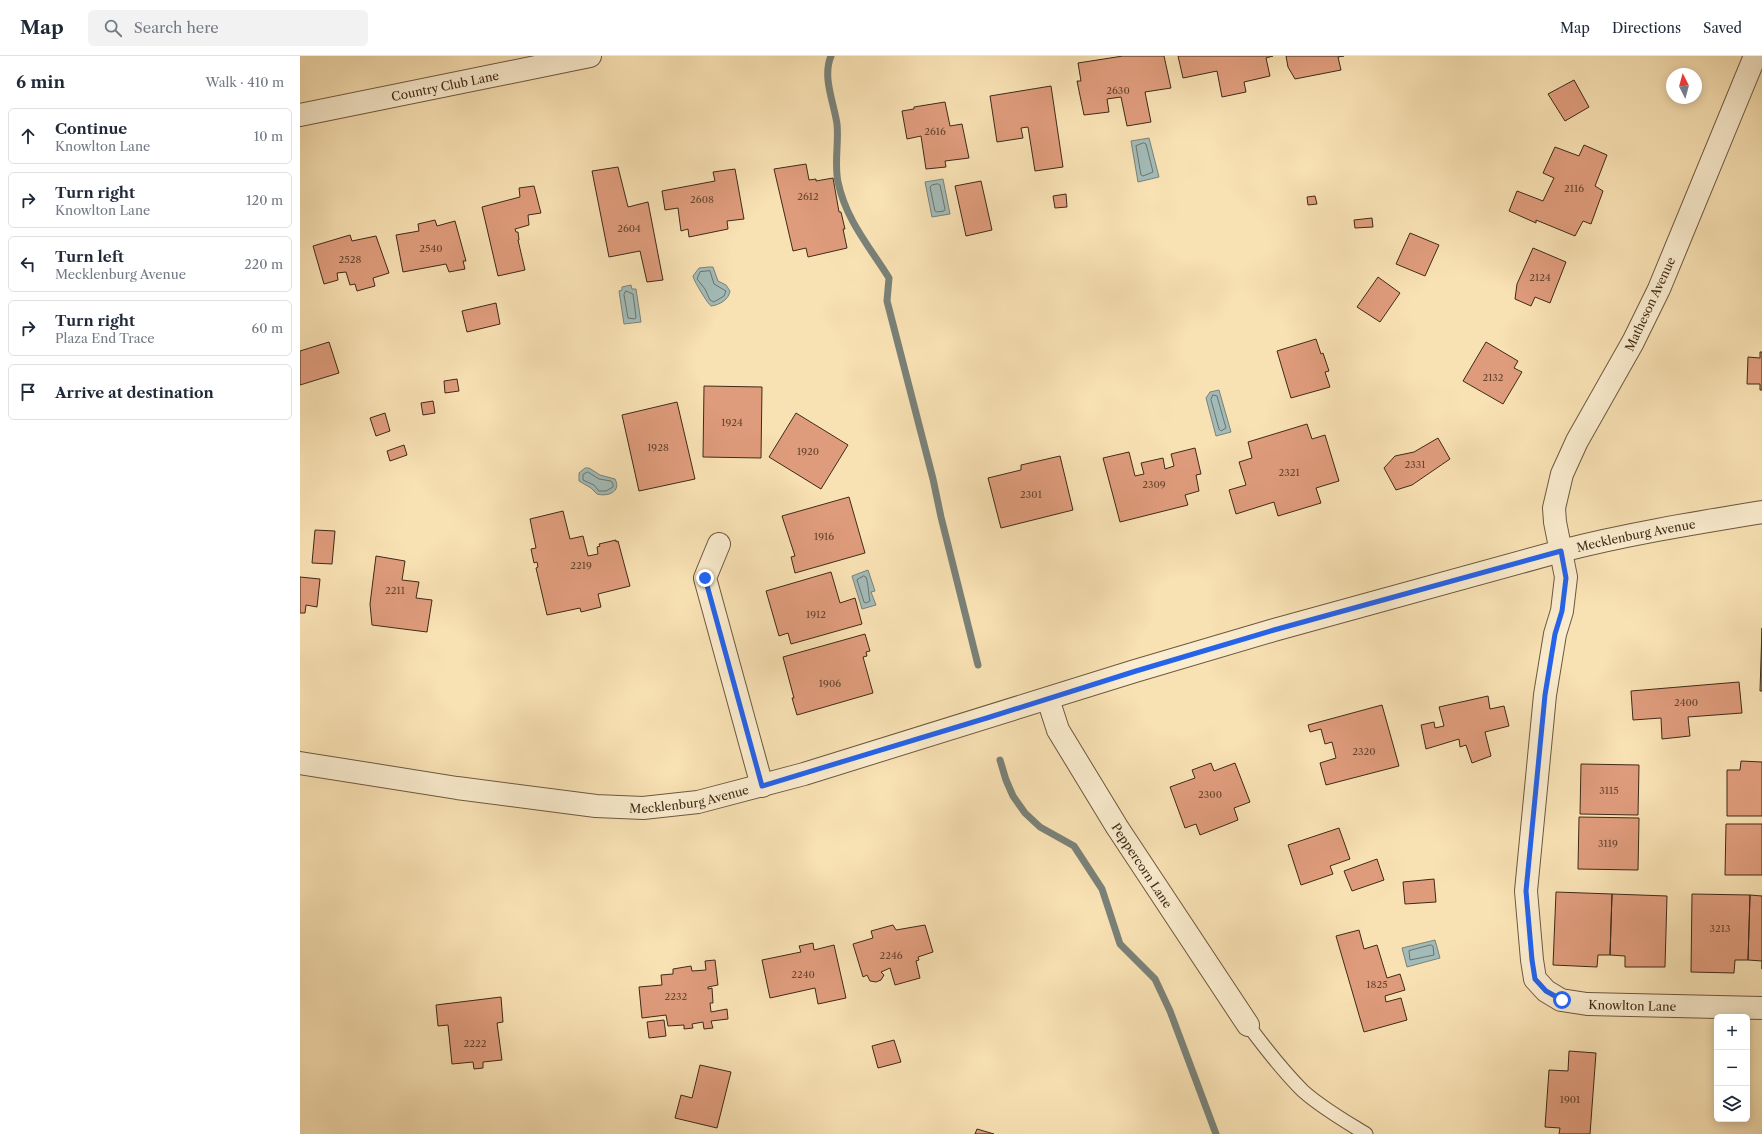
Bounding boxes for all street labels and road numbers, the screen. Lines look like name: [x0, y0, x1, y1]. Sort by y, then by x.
street label: Country Club Lane: [390, 67, 500, 104]
street label: Matheson Avenue: [1622, 254, 1679, 354]
street label: Mecklenburg Avenue: [1575, 516, 1697, 554]
street label: Mecklenburg Avenue: [629, 781, 750, 816]
street label: Peppercorn Lane: [1109, 820, 1176, 911]
street label: Knowlton Lane: [1588, 997, 1677, 1014]

